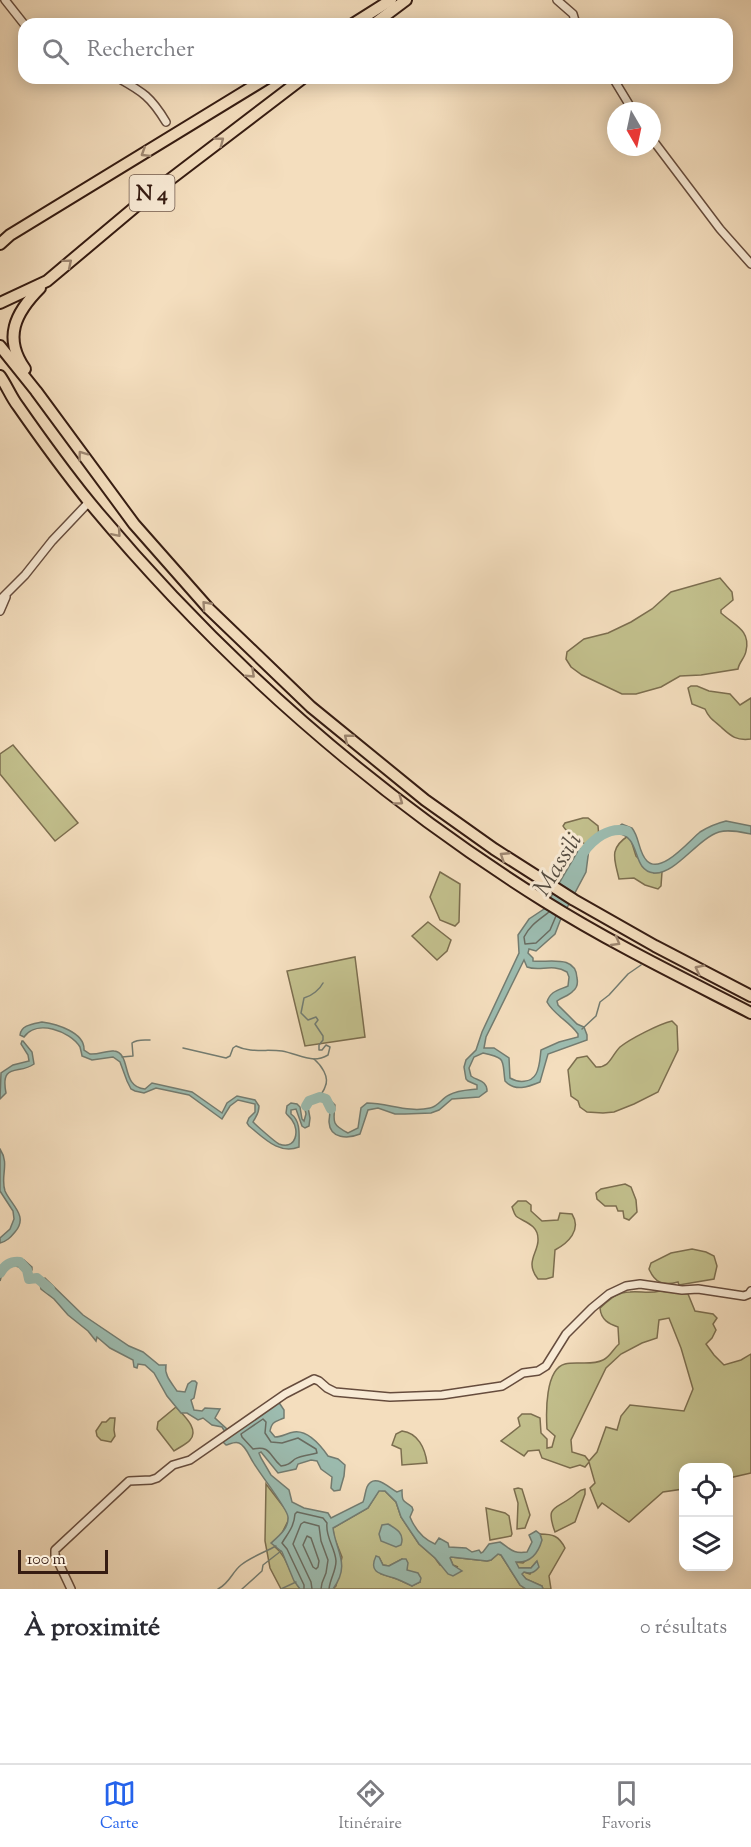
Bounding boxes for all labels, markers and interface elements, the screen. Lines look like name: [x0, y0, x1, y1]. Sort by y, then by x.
search box: [18, 18, 733, 84]
icon: search: [39, 35, 72, 68]
text: Rechercher: [87, 35, 194, 67]
north arrow: [607, 102, 661, 156]
one-way arrow: [213, 137, 224, 148]
one-way arrow: [141, 145, 151, 157]
road number: N 4: [130, 175, 174, 211]
one-way arrow: [61, 260, 72, 271]
one-way arrow: [79, 450, 90, 461]
one-way arrow: [110, 526, 121, 537]
one-way arrow: [202, 601, 213, 612]
one-way arrow: [244, 667, 255, 678]
one-way arrow: [344, 735, 355, 746]
one-way arrow: [393, 793, 404, 804]
water label: Massili: [526, 827, 591, 903]
one-way arrow: [500, 851, 510, 863]
one-way arrow: [610, 935, 620, 947]
one-way arrow: [695, 965, 705, 976]
map controls: [679, 1463, 733, 1571]
button: locate: [679, 1463, 733, 1517]
button: layers: [679, 1517, 733, 1571]
scale bar: [18, 1547, 108, 1574]
text: 100 m: [27, 1549, 66, 1572]
text: À proximité: [24, 1610, 160, 1647]
text: 0 résultats: [640, 1614, 727, 1643]
tab: Carte: [100, 1777, 139, 1836]
tab: Itinéraire: [339, 1777, 402, 1836]
tab: Favoris: [602, 1777, 651, 1836]

